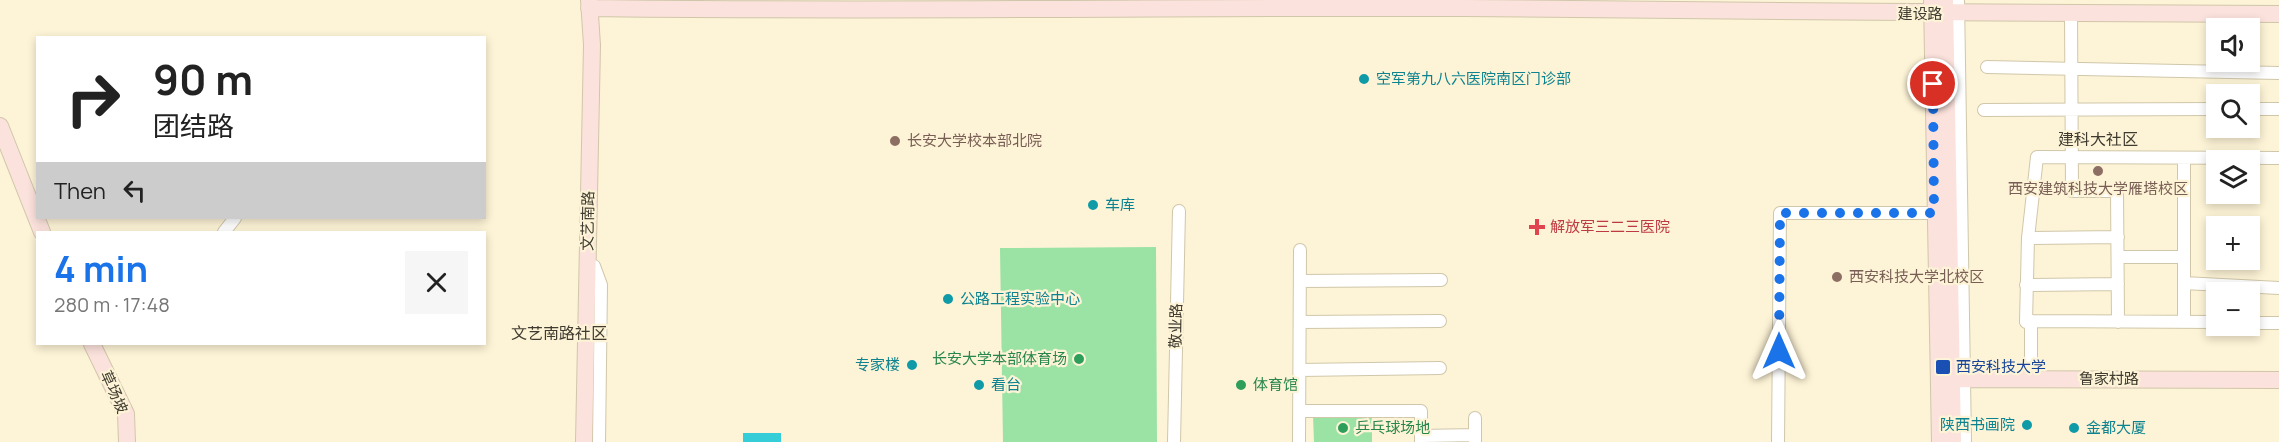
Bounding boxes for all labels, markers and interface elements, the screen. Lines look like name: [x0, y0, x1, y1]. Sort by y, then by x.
street label: 建设路: [1897, 3, 1943, 24]
map controls: [2206, 18, 2260, 336]
button: sound: [2206, 18, 2260, 72]
text: 90 m: [153, 50, 253, 108]
pin: [1907, 58, 1958, 109]
icon: right: [54, 60, 132, 138]
icon: arrive: [1916, 67, 1949, 100]
place label: 空军第九八六医院南区门诊部: [1376, 68, 1571, 89]
marker: 空军第九八六医院南区门诊部: [1357, 72, 1371, 86]
button: search: [2206, 84, 2260, 138]
text: 团结路: [153, 107, 234, 144]
district label: 建科大社区: [2058, 128, 2138, 150]
place label: 长安大学校本部北院: [907, 130, 1042, 151]
marker: 长安大学校本部北院: [888, 134, 902, 148]
button: layers: [2206, 150, 2260, 204]
marker: 西安建筑科技大学雁塔校区: [2091, 164, 2105, 178]
icon: left: [118, 174, 151, 207]
text: Then: [54, 176, 106, 206]
place label: 西安建筑科技大学雁塔校区: [2008, 178, 2188, 199]
street label: 文艺南路: [576, 191, 599, 251]
place label: 车库: [1105, 194, 1135, 215]
marker: 车库: [1086, 198, 1100, 212]
place label: 解放军三二三医院: [1550, 216, 1670, 237]
button: +: [2206, 216, 2260, 270]
marker: 解放军三二三医院: [1528, 218, 1546, 236]
text: 4 min: [54, 244, 148, 293]
button: close: [405, 251, 468, 314]
place label: 西安科技大学北校区: [1849, 266, 1984, 287]
marker: 西安科技大学北校区: [1830, 270, 1844, 284]
button: −: [2206, 282, 2260, 336]
place label: 公路工程实验中心: [960, 288, 1080, 309]
text: 280 m · 17:48: [54, 291, 170, 318]
marker: 公路工程实验中心: [941, 292, 955, 306]
street label: 敬业路: [1165, 303, 1186, 349]
position arrow: [1747, 319, 1811, 383]
district label: 文艺南路社区: [511, 322, 607, 344]
place label: 长安大学本部体育场: [932, 348, 1067, 369]
marker: 长安大学本部体育场: [1072, 352, 1086, 366]
place label: 专家楼: [855, 354, 900, 375]
place label: 西安科技大学: [1956, 356, 2046, 377]
marker: 专家楼: [905, 358, 919, 372]
marker: 西安科技大学: [1934, 358, 1952, 376]
street label: 草场坡: [96, 367, 133, 417]
street label: 鲁家村路: [2079, 368, 2139, 389]
place label: 看台: [991, 374, 1021, 395]
place label: 体育馆: [1253, 374, 1298, 395]
marker: 看台: [972, 378, 986, 392]
marker: 体育馆: [1234, 378, 1248, 392]
place label: 陕西书画院: [1940, 414, 2015, 435]
place label: 乒乓球场地: [1355, 417, 1430, 438]
place label: 金都大厦: [2086, 417, 2146, 438]
marker: 陕西书画院: [2020, 418, 2034, 432]
marker: 乒乓球场地: [1336, 421, 1350, 435]
marker: 金都大厦: [2067, 421, 2081, 435]

